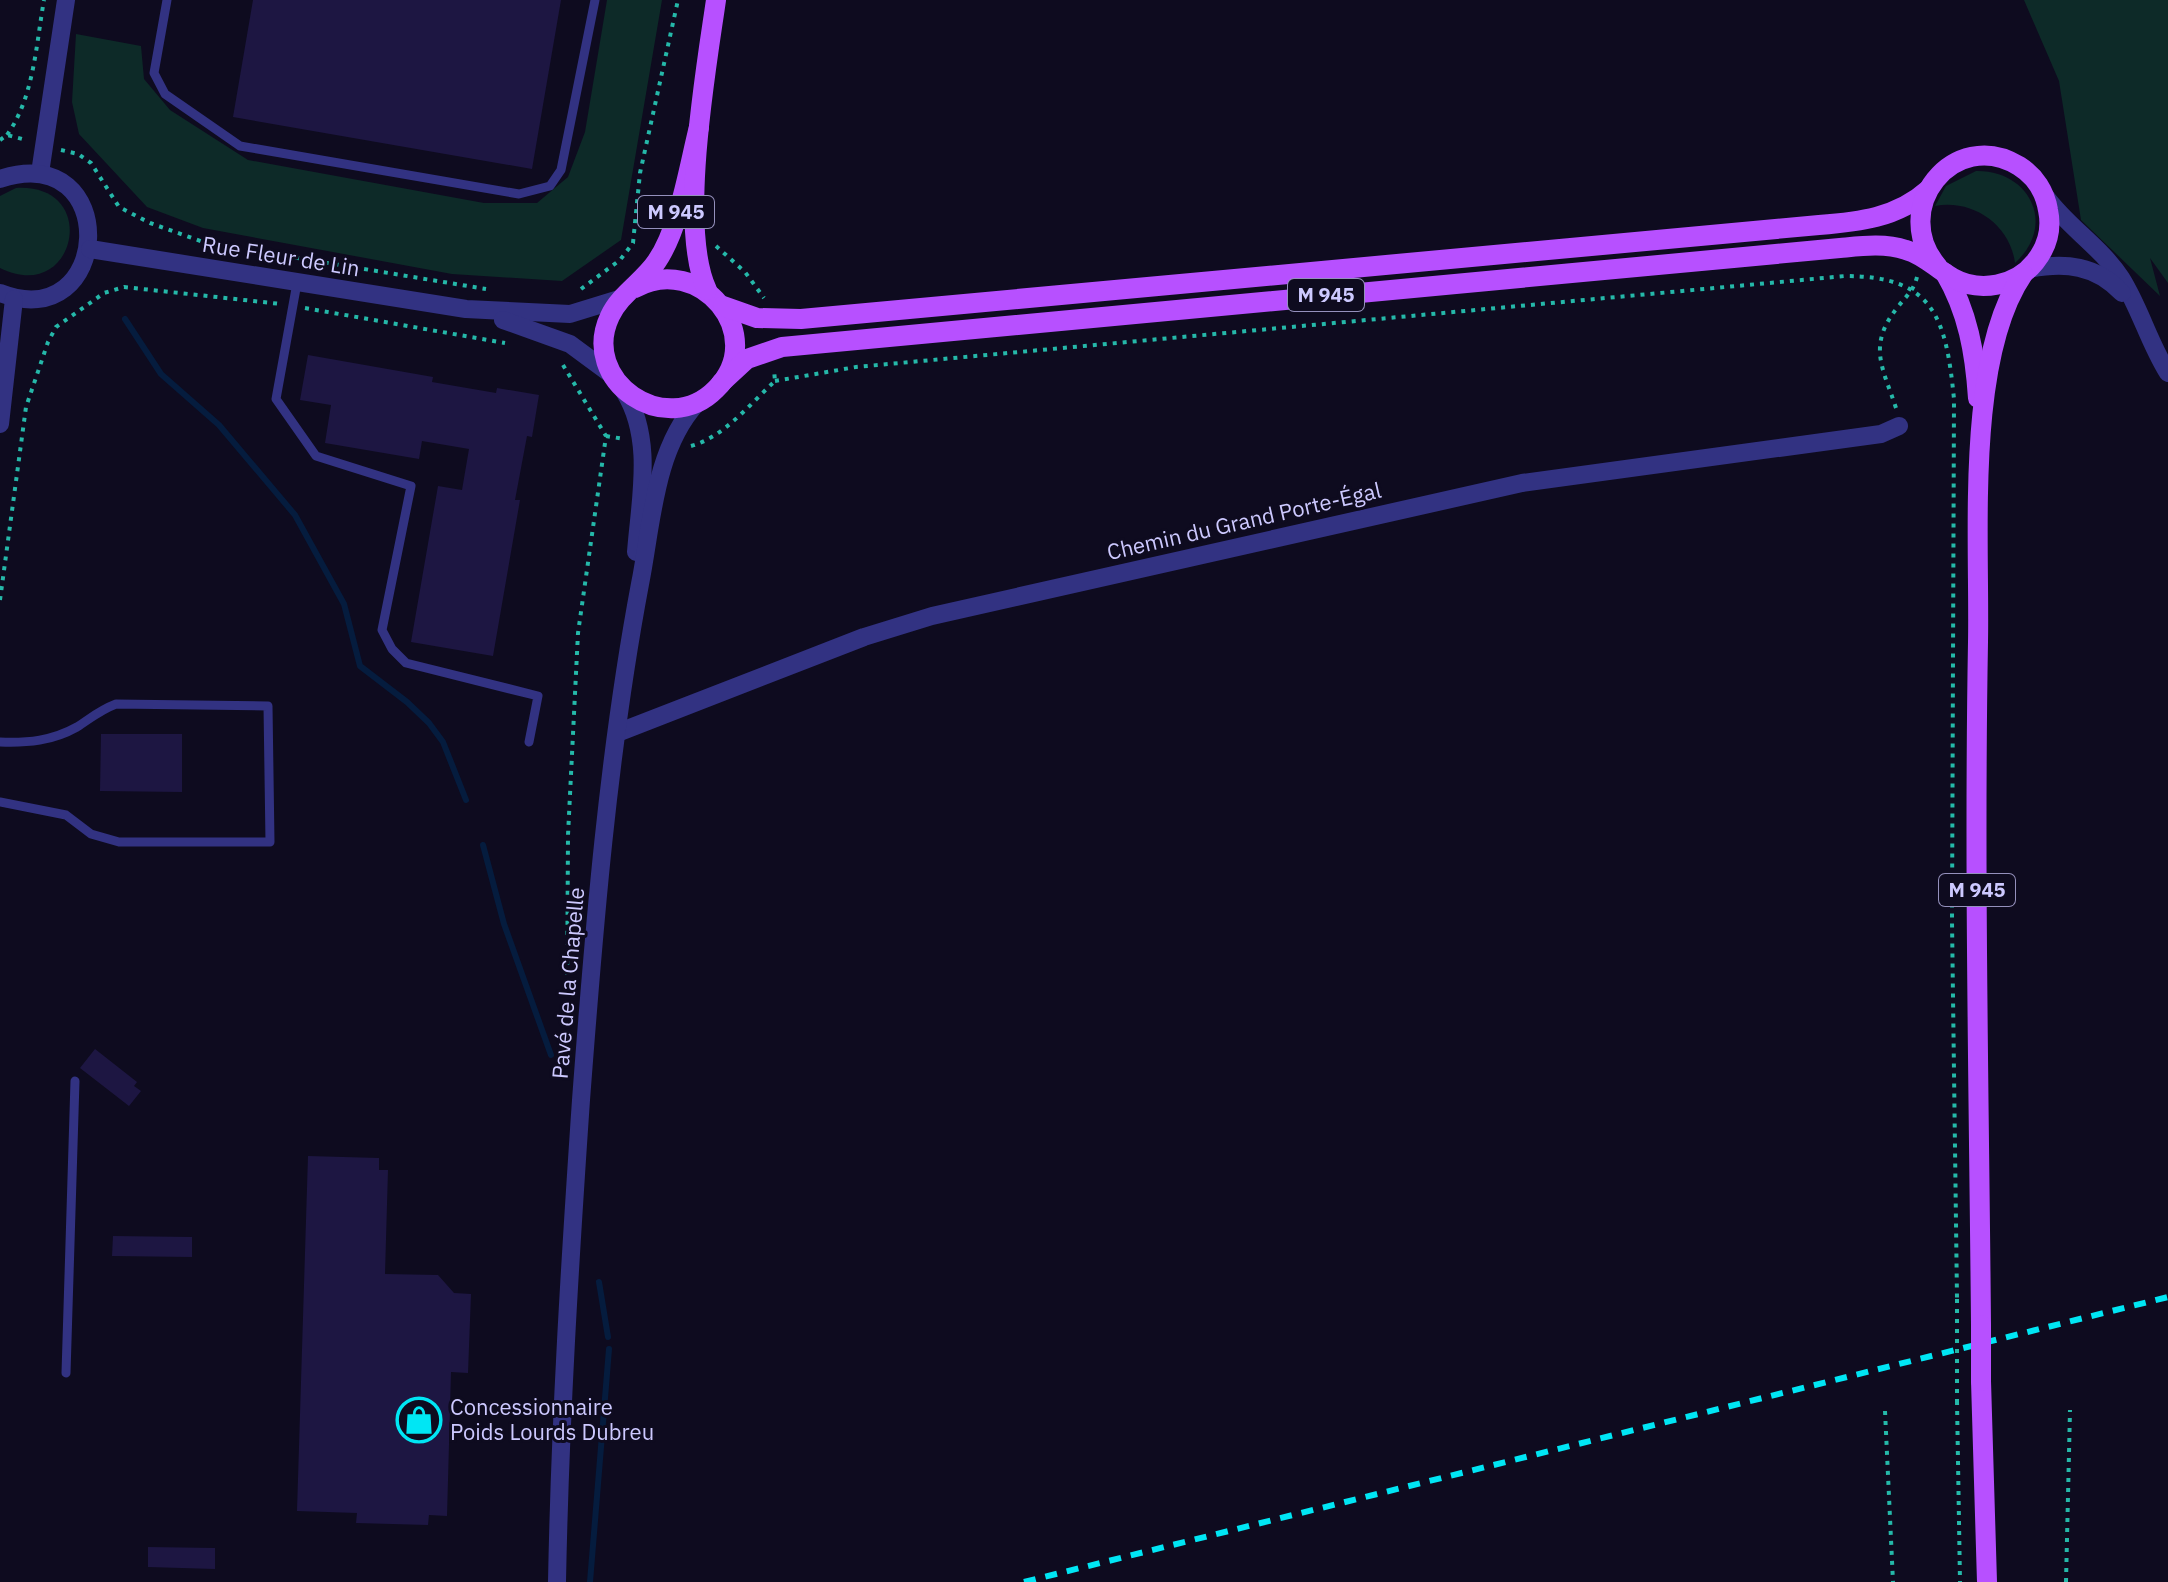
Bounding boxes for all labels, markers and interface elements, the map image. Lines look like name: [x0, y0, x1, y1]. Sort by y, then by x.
road number: M 945: [638, 196, 714, 228]
street label: Rue Fleur de Lin: [200, 229, 362, 282]
road number: M 945: [1288, 279, 1364, 311]
street label: Chemin du Grand Porte-Égal: [1104, 475, 1384, 566]
road number: M 945: [1939, 874, 2015, 906]
street label: Pavé de la Chapelle: [545, 886, 590, 1080]
place label: Concessionnaire Poids Lourds Dubreu: [450, 1392, 654, 1446]
shop icon: Concessionnaire Poids Lourds Dubreu: [395, 1396, 443, 1444]

